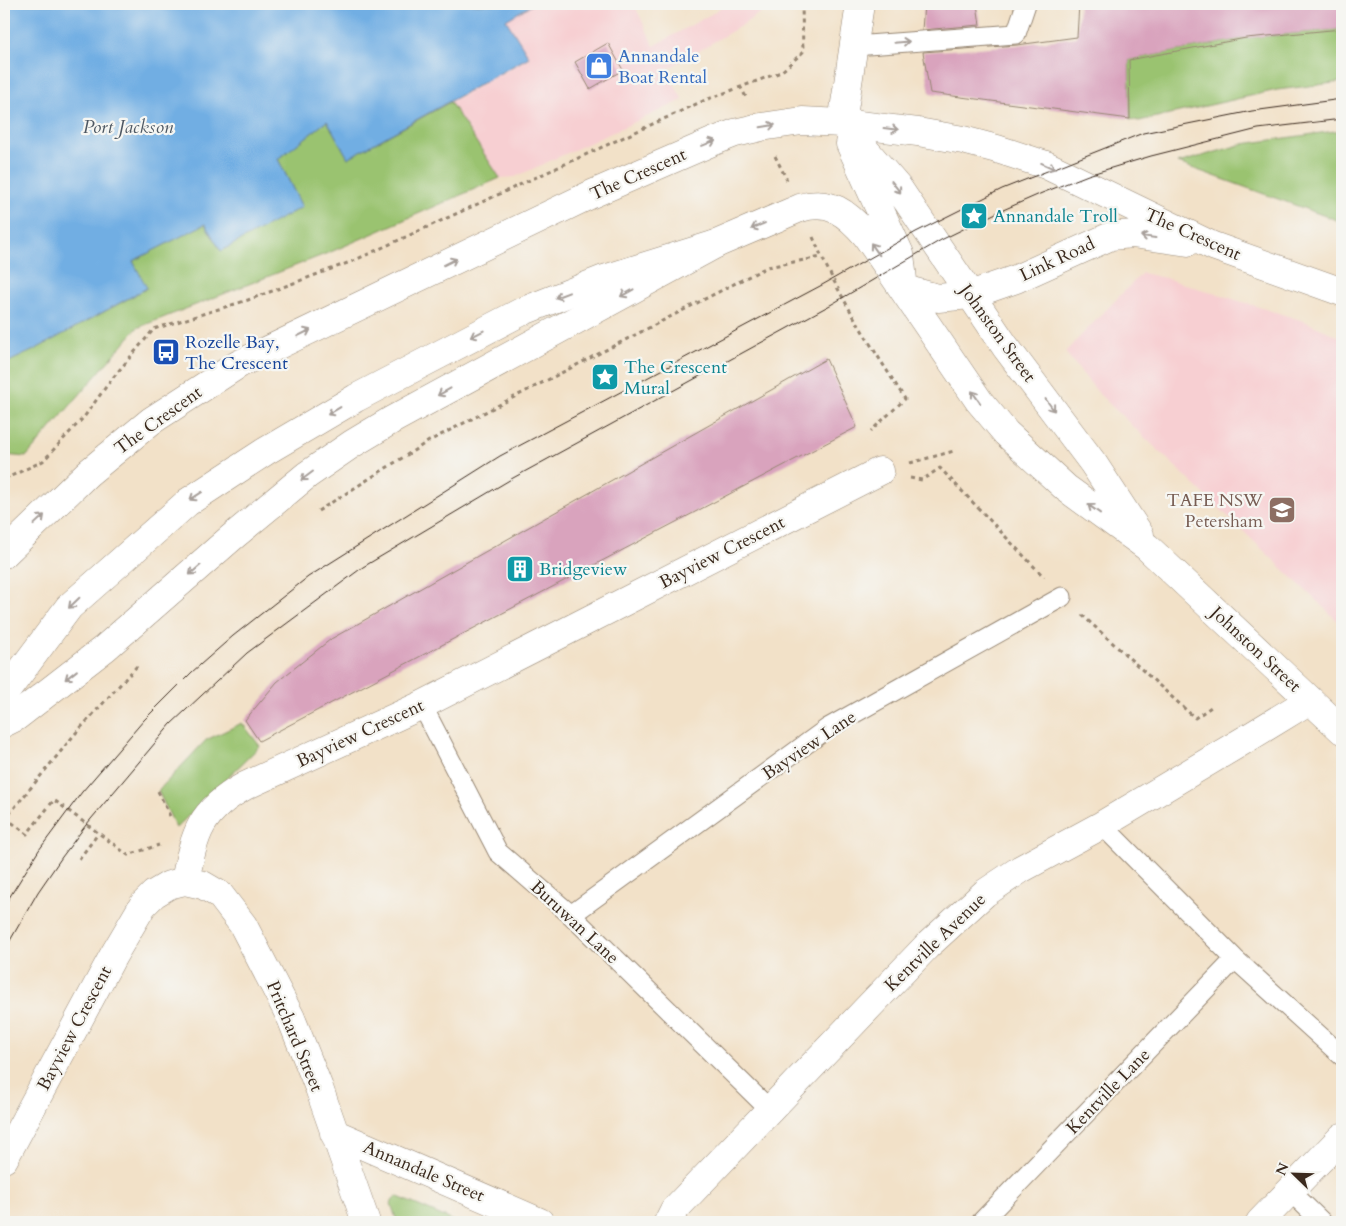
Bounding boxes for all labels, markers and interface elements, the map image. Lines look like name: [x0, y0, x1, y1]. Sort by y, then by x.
one-way arrow: [894, 37, 910, 46]
place label: Annandale Boat Rental: [618, 44, 708, 90]
shop icon: Annandale Boat Rental: [584, 51, 614, 81]
water label: Port Jackson: [83, 114, 174, 140]
one-way arrow: [760, 121, 776, 131]
one-way arrow: [882, 124, 898, 134]
one-way arrow: [701, 138, 716, 147]
street label: The Crescent: [586, 142, 691, 207]
one-way arrow: [1040, 162, 1055, 172]
one-way arrow: [891, 180, 902, 193]
place icon: Annandale Troll: [959, 201, 989, 231]
street label: The Crescent: [1141, 202, 1245, 267]
place label: Annandale Troll: [993, 204, 1118, 229]
one-way arrow: [751, 222, 766, 231]
street label: Link Road: [1016, 231, 1099, 288]
one-way arrow: [1140, 231, 1156, 241]
one-way arrow: [870, 243, 881, 256]
one-way arrow: [443, 257, 458, 267]
street label: Johnston Street: [952, 277, 1042, 388]
one-way arrow: [620, 288, 635, 298]
one-way arrow: [555, 291, 570, 301]
one-way arrow: [296, 327, 311, 337]
one-way arrow: [470, 329, 485, 339]
place label: Rozelle Bay, The Crescent: [185, 330, 288, 376]
bus stop icon: Rozelle Bay, The Crescent: [151, 337, 181, 367]
place label: The Crescent Mural: [624, 355, 727, 401]
place icon: The Crescent Mural: [590, 362, 620, 392]
street label: The Crescent: [109, 380, 208, 461]
one-way arrow: [436, 387, 451, 397]
one-way arrow: [971, 390, 981, 404]
one-way arrow: [1045, 398, 1055, 412]
one-way arrow: [328, 406, 342, 416]
one-way arrow: [301, 470, 314, 481]
place label: TAFE NSW Petersham: [1167, 488, 1264, 534]
one-way arrow: [190, 492, 204, 502]
school or university icon: TAFE NSW Petersham: [1267, 495, 1297, 525]
one-way arrow: [1087, 503, 1101, 514]
street label: Bayview Crescent: [655, 510, 790, 595]
one-way arrow: [32, 514, 45, 526]
building icon: Bridgeview: [505, 554, 535, 584]
place label: Bridgeview: [539, 557, 628, 582]
one-way arrow: [188, 564, 201, 576]
one-way arrow: [67, 597, 80, 609]
street label: Johnston Street: [1203, 599, 1307, 698]
one-way arrow: [65, 670, 78, 681]
street label: Bayview Crescent: [292, 693, 428, 774]
street label: Bayview Lane: [757, 705, 861, 786]
street label: Buruwan Lane: [525, 875, 624, 970]
street label: Kentville Avenue: [879, 887, 992, 997]
street label: Bayview Crescent: [31, 961, 118, 1095]
street label: Pritchard Street: [260, 977, 329, 1096]
street label: Kentville Lane: [1061, 1043, 1156, 1140]
street label: Annandale Street: [359, 1135, 489, 1208]
north arrow: [1268, 1148, 1318, 1198]
text: N: [1271, 1160, 1294, 1178]

